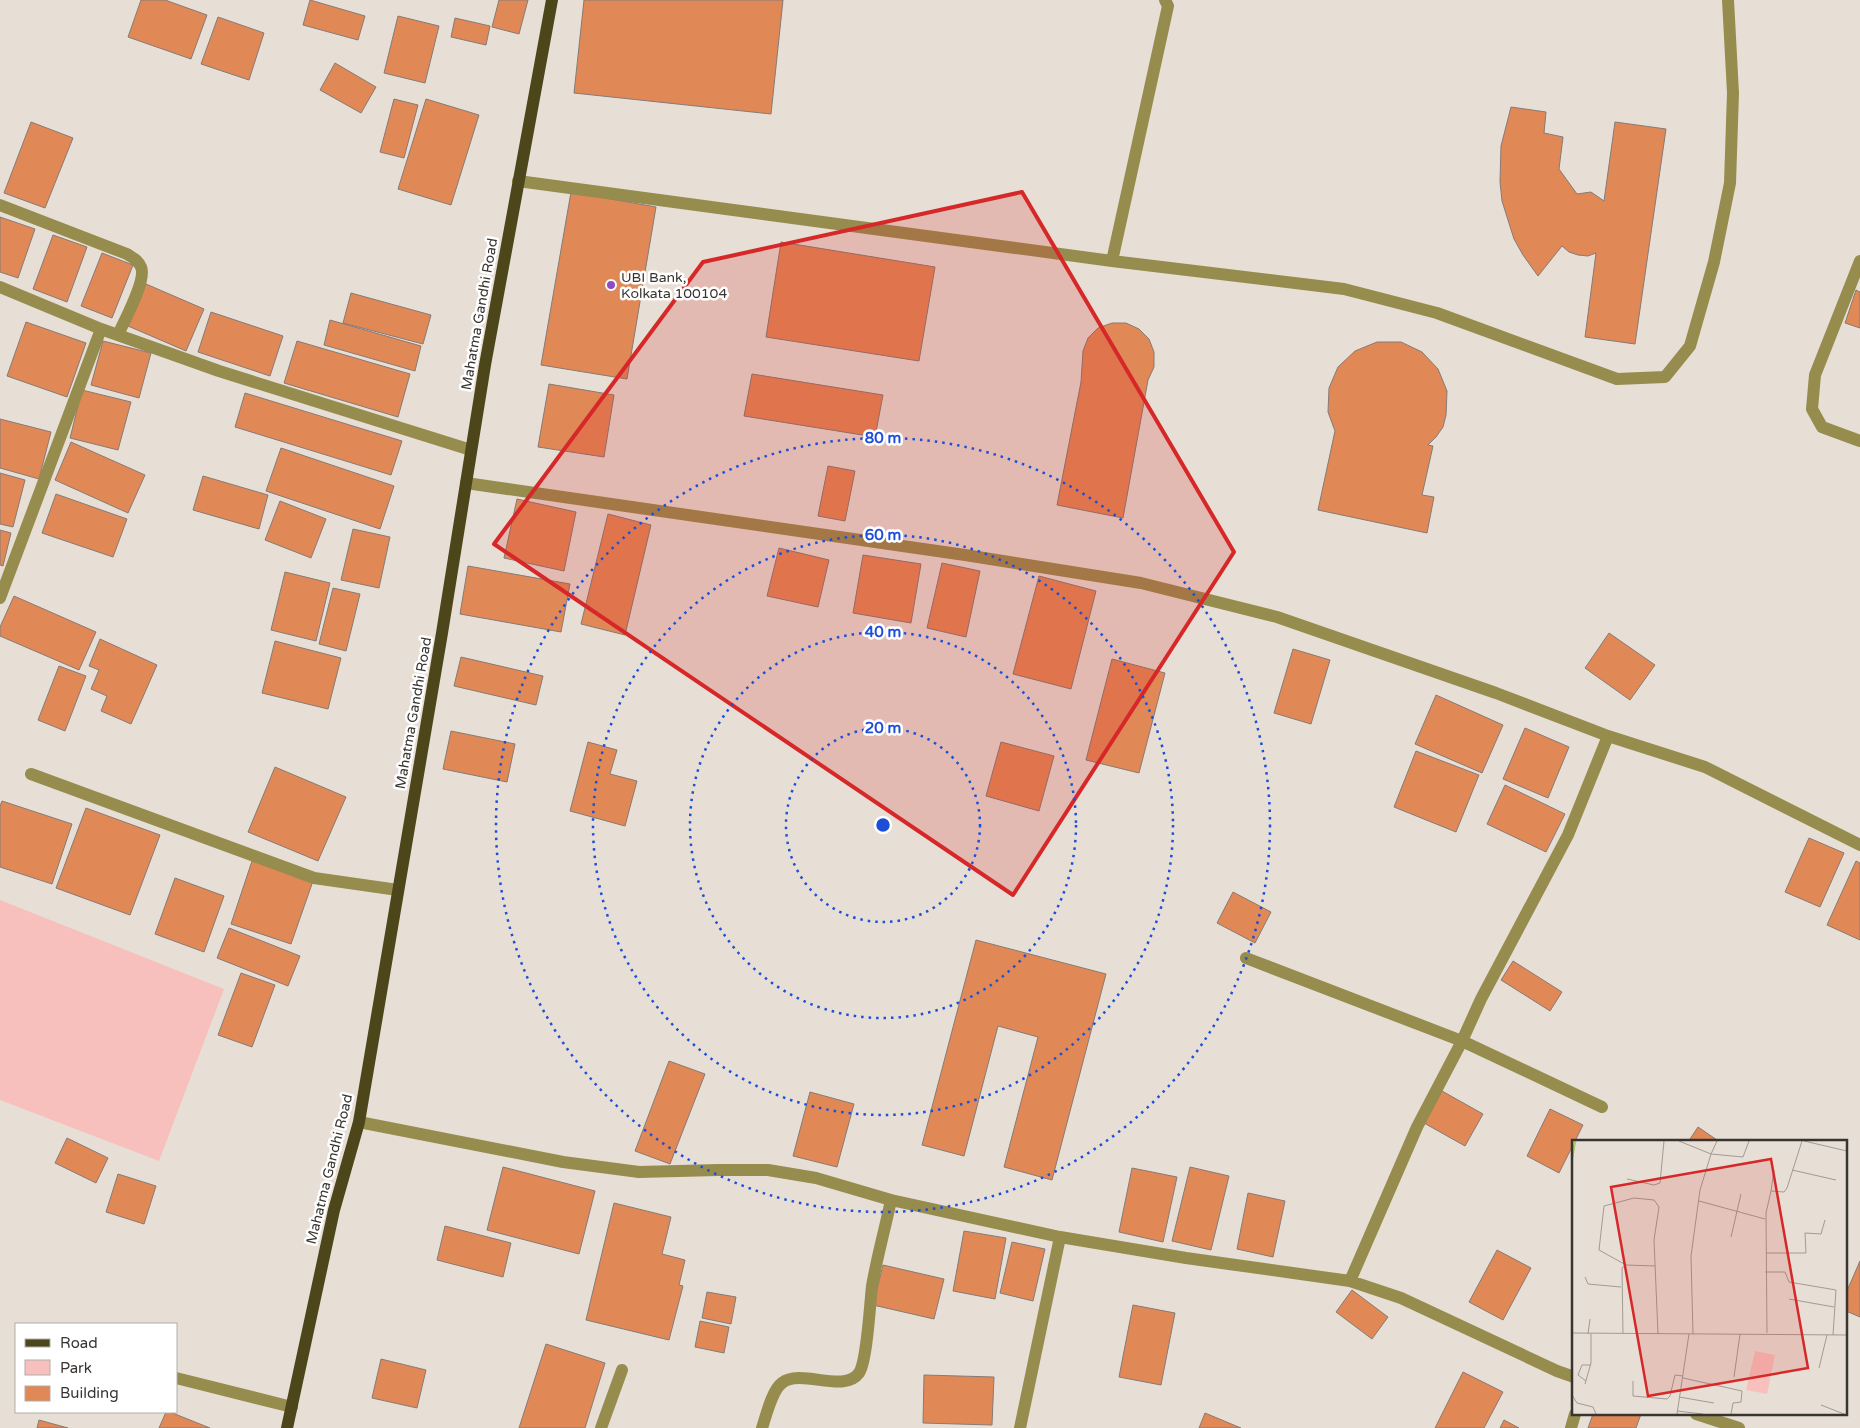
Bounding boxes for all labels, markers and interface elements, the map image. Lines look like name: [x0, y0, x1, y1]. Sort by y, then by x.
street label: Mahatma Gandhi Road: [458, 237, 501, 391]
place label: UBI Bank, Kolkata 100104: [621, 269, 727, 302]
marker: UBI Bank, Kolkata 100104: [605, 279, 617, 291]
text: 80 m: [865, 429, 901, 447]
text: 60 m: [865, 526, 901, 544]
text: 40 m: [865, 623, 901, 641]
street label: Mahatma Gandhi Road: [392, 636, 435, 790]
text: 20 m: [865, 719, 901, 737]
centre of rings: [874, 816, 892, 834]
street label: Mahatma Gandhi Road: [303, 1092, 356, 1246]
inset map: [1572, 1140, 1848, 1416]
legend: [15, 1323, 178, 1413]
text: Road: [60, 1334, 98, 1352]
text: Park: [60, 1359, 92, 1377]
text: Building: [60, 1384, 119, 1402]

